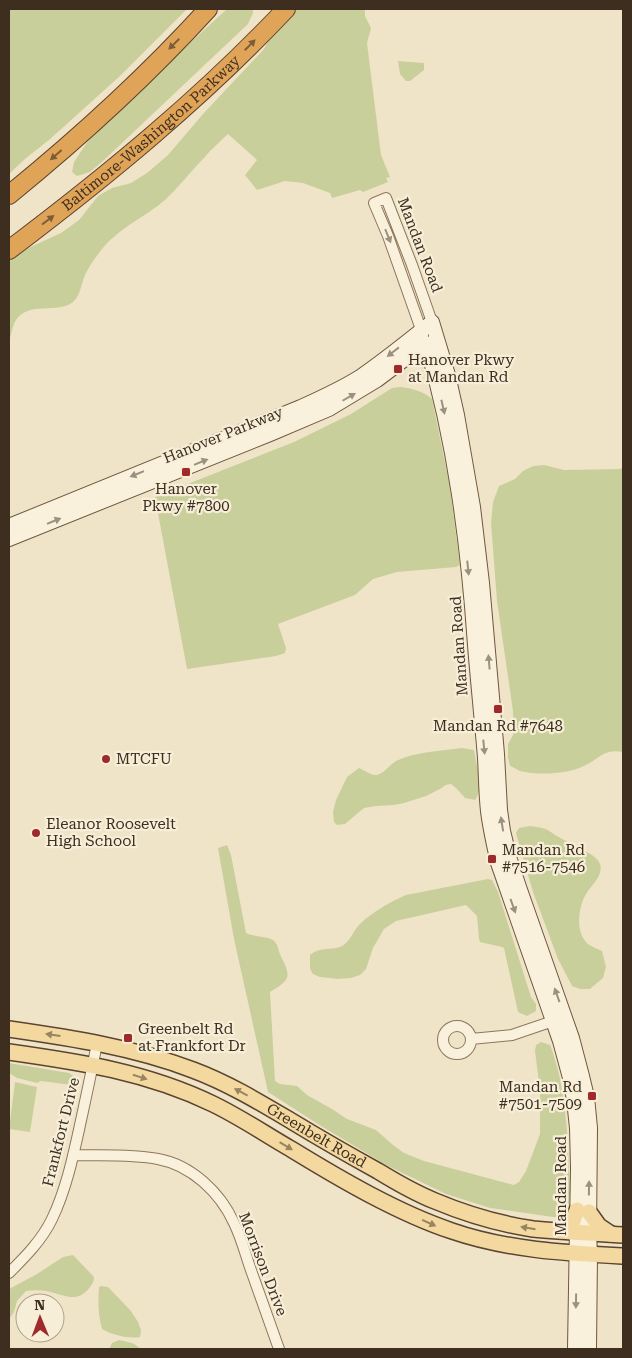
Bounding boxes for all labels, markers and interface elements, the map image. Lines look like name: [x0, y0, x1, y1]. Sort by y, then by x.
one-way arrow: [168, 38, 180, 50]
one-way arrow: [244, 40, 256, 52]
street label: Baltimore-Washington Parkway: [58, 51, 244, 215]
one-way arrow: [50, 150, 63, 161]
street label: Mandan Road: [394, 195, 446, 295]
one-way arrow: [41, 215, 54, 226]
one-way arrow: [384, 229, 392, 244]
one-way arrow: [387, 347, 400, 358]
place label: Hanover Pkwy at Mandan Rd: [408, 351, 514, 386]
marker: Hanover Pkwy at Mandan Rd: [392, 363, 404, 375]
one-way arrow: [343, 393, 356, 402]
one-way arrow: [439, 400, 447, 415]
street label: Hanover Parkway: [161, 403, 286, 467]
one-way arrow: [193, 458, 208, 465]
marker: Hanover Pkwy #7800: [180, 466, 192, 478]
one-way arrow: [129, 471, 144, 478]
place label: Hanover Pkwy #7800: [142, 480, 230, 515]
one-way arrow: [47, 516, 61, 524]
one-way arrow: [465, 560, 473, 576]
street label: Mandan Road: [447, 595, 471, 697]
one-way arrow: [484, 653, 492, 669]
marker: Mandan Rd #7648: [492, 703, 504, 715]
place label: Mandan Rd #7648: [433, 717, 563, 735]
one-way arrow: [480, 739, 488, 755]
place label: MTCFU: [116, 750, 172, 768]
marker: MTCFU: [100, 753, 112, 765]
place label: Eleanor Roosevelt High School: [46, 815, 176, 850]
one-way arrow: [498, 815, 506, 831]
marker: Eleanor Roosevelt High School: [30, 827, 42, 839]
place label: Mandan Rd #7516-7546: [502, 841, 585, 876]
marker: Mandan Rd #7516-7546: [486, 853, 498, 865]
one-way arrow: [509, 899, 517, 914]
one-way arrow: [553, 987, 560, 1002]
place label: Greenbelt Rd at Frankfort Dr: [138, 1020, 246, 1055]
one-way arrow: [45, 1031, 61, 1039]
marker: Greenbelt Rd at Frankfort Dr: [122, 1032, 134, 1044]
one-way arrow: [133, 1073, 148, 1081]
street label: Frankfort Drive: [39, 1076, 83, 1188]
place label: Mandan Rd #7501-7509: [499, 1078, 582, 1113]
one-way arrow: [234, 1088, 248, 1096]
marker: Mandan Rd #7501-7509: [586, 1090, 598, 1102]
street label: Greenbelt Road: [264, 1100, 370, 1172]
street label: Mandan Road: [552, 1136, 570, 1236]
one-way arrow: [280, 1142, 293, 1151]
one-way arrow: [586, 1179, 594, 1195]
street label: Morrison Drive: [235, 1210, 291, 1318]
one-way arrow: [422, 1219, 436, 1227]
one-way arrow: [520, 1223, 536, 1231]
north arrow: [15, 1293, 65, 1343]
one-way arrow: [572, 1293, 580, 1309]
text: N: [34, 1297, 46, 1313]

